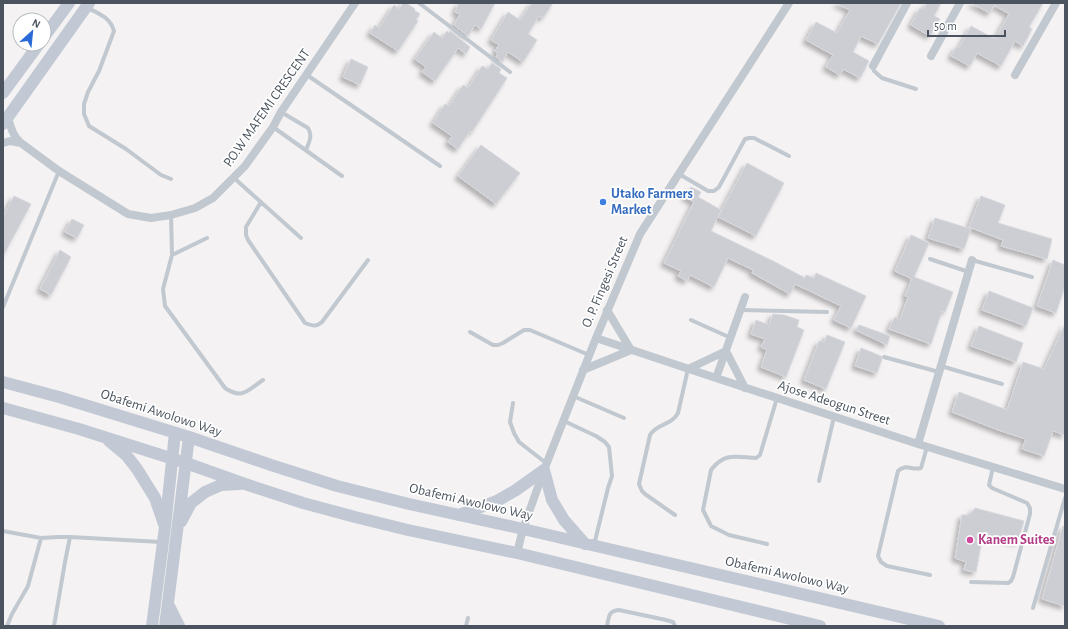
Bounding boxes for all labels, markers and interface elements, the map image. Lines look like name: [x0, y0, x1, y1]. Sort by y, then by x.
north arrow: [12, 12, 52, 52]
scale bar: [928, 12, 1005, 38]
text: N: [30, 17, 42, 30]
text: 50 m: [934, 20, 957, 32]
street label: P.O.W MAFEMI CRESCENT: [221, 47, 313, 169]
place label: Utako Farmers Market: [611, 187, 693, 217]
marker: Utako Farmers Market: [598, 197, 608, 207]
street label: O. P. Fingesi Street: [579, 234, 631, 330]
street label: Ajose Adeogun Street: [776, 378, 892, 428]
street label: Obafemi Awolowo Way: [99, 387, 223, 439]
street label: Obafemi Awolowo Way: [408, 481, 534, 523]
place label: Kanem Suites: [978, 533, 1055, 547]
marker: Kanem Suites: [965, 535, 975, 545]
street label: Obafemi Awolowo Way: [724, 554, 850, 596]

